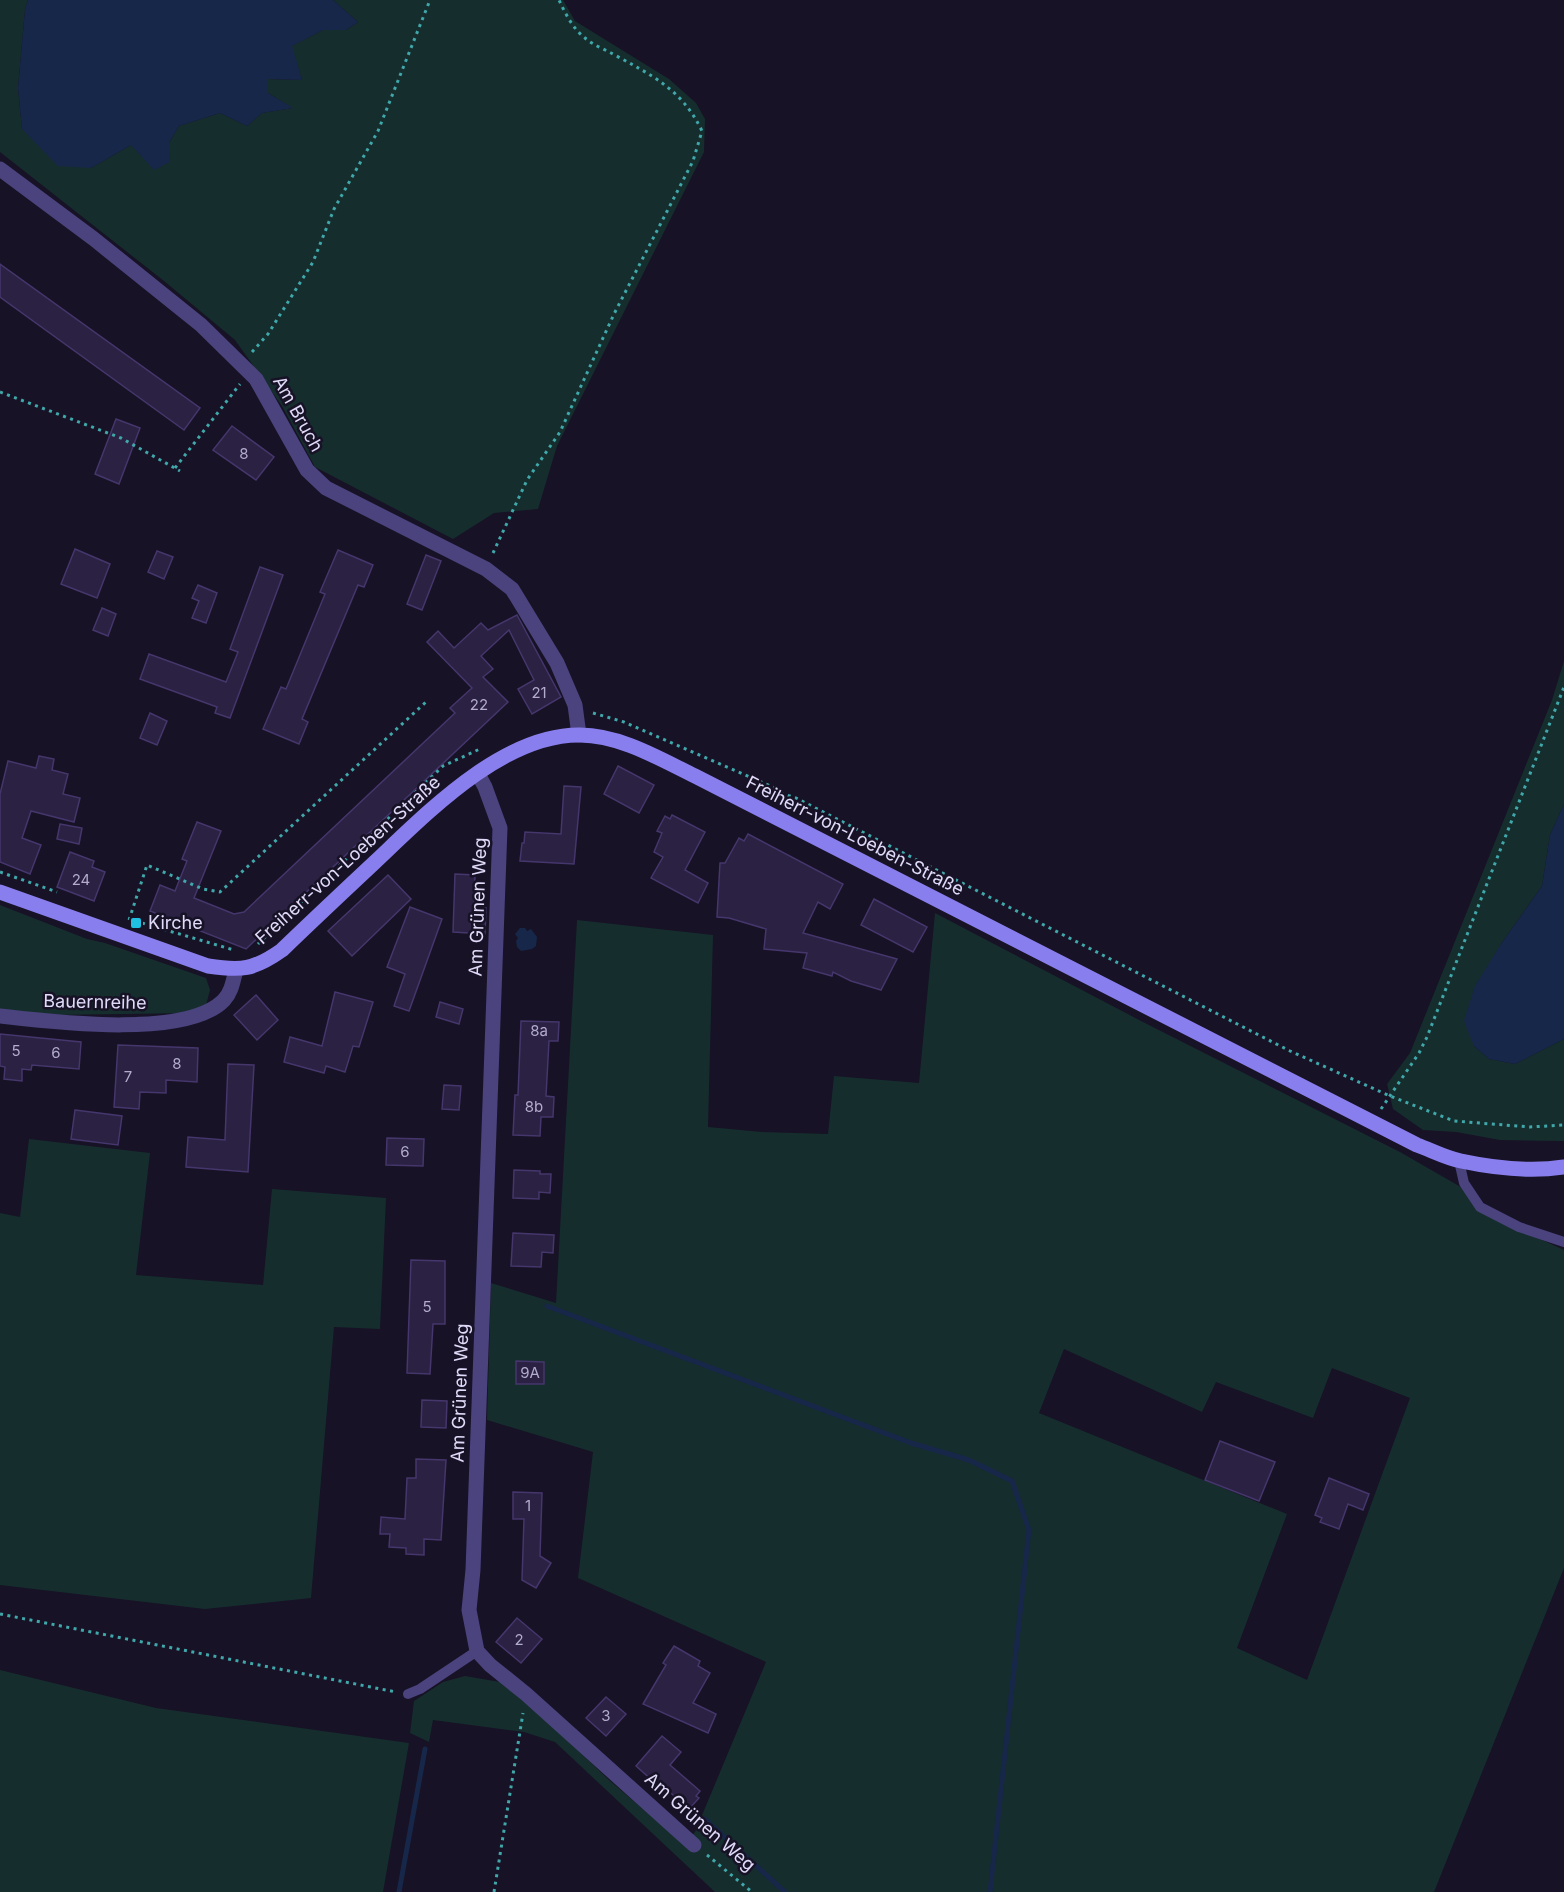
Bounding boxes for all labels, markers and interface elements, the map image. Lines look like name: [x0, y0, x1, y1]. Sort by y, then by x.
street label: Am Bruch: [269, 372, 328, 455]
house number: 8: [239, 444, 249, 463]
house number: 21: [531, 683, 547, 702]
house number: 22: [470, 695, 488, 714]
street label: Freiherr-von-Loeben-Straße: [251, 771, 444, 948]
street label: Freiherr-von-Loeben-Straße: [743, 771, 967, 900]
street label: Am Grünen Weg: [465, 837, 490, 977]
house number: 24: [72, 870, 90, 889]
place label: Kirche: [148, 912, 203, 933]
marker: Kirche: [129, 916, 143, 930]
street label: Bauernreihe: [43, 990, 147, 1013]
house number: 8a: [530, 1021, 548, 1040]
house number: 5: [11, 1041, 21, 1060]
house number: 6: [51, 1043, 61, 1062]
house number: 8: [172, 1054, 182, 1073]
house number: 7: [124, 1067, 132, 1086]
house number: 8b: [525, 1097, 543, 1116]
house number: 6: [400, 1142, 410, 1161]
house number: 5: [422, 1297, 432, 1316]
street label: Am Grünen Weg: [447, 1323, 472, 1463]
house number: 9A: [520, 1363, 540, 1382]
house number: 1: [525, 1496, 531, 1515]
house number: 2: [514, 1630, 524, 1649]
house number: 3: [601, 1706, 611, 1725]
street label: Am Grünen Weg: [641, 1768, 760, 1875]

